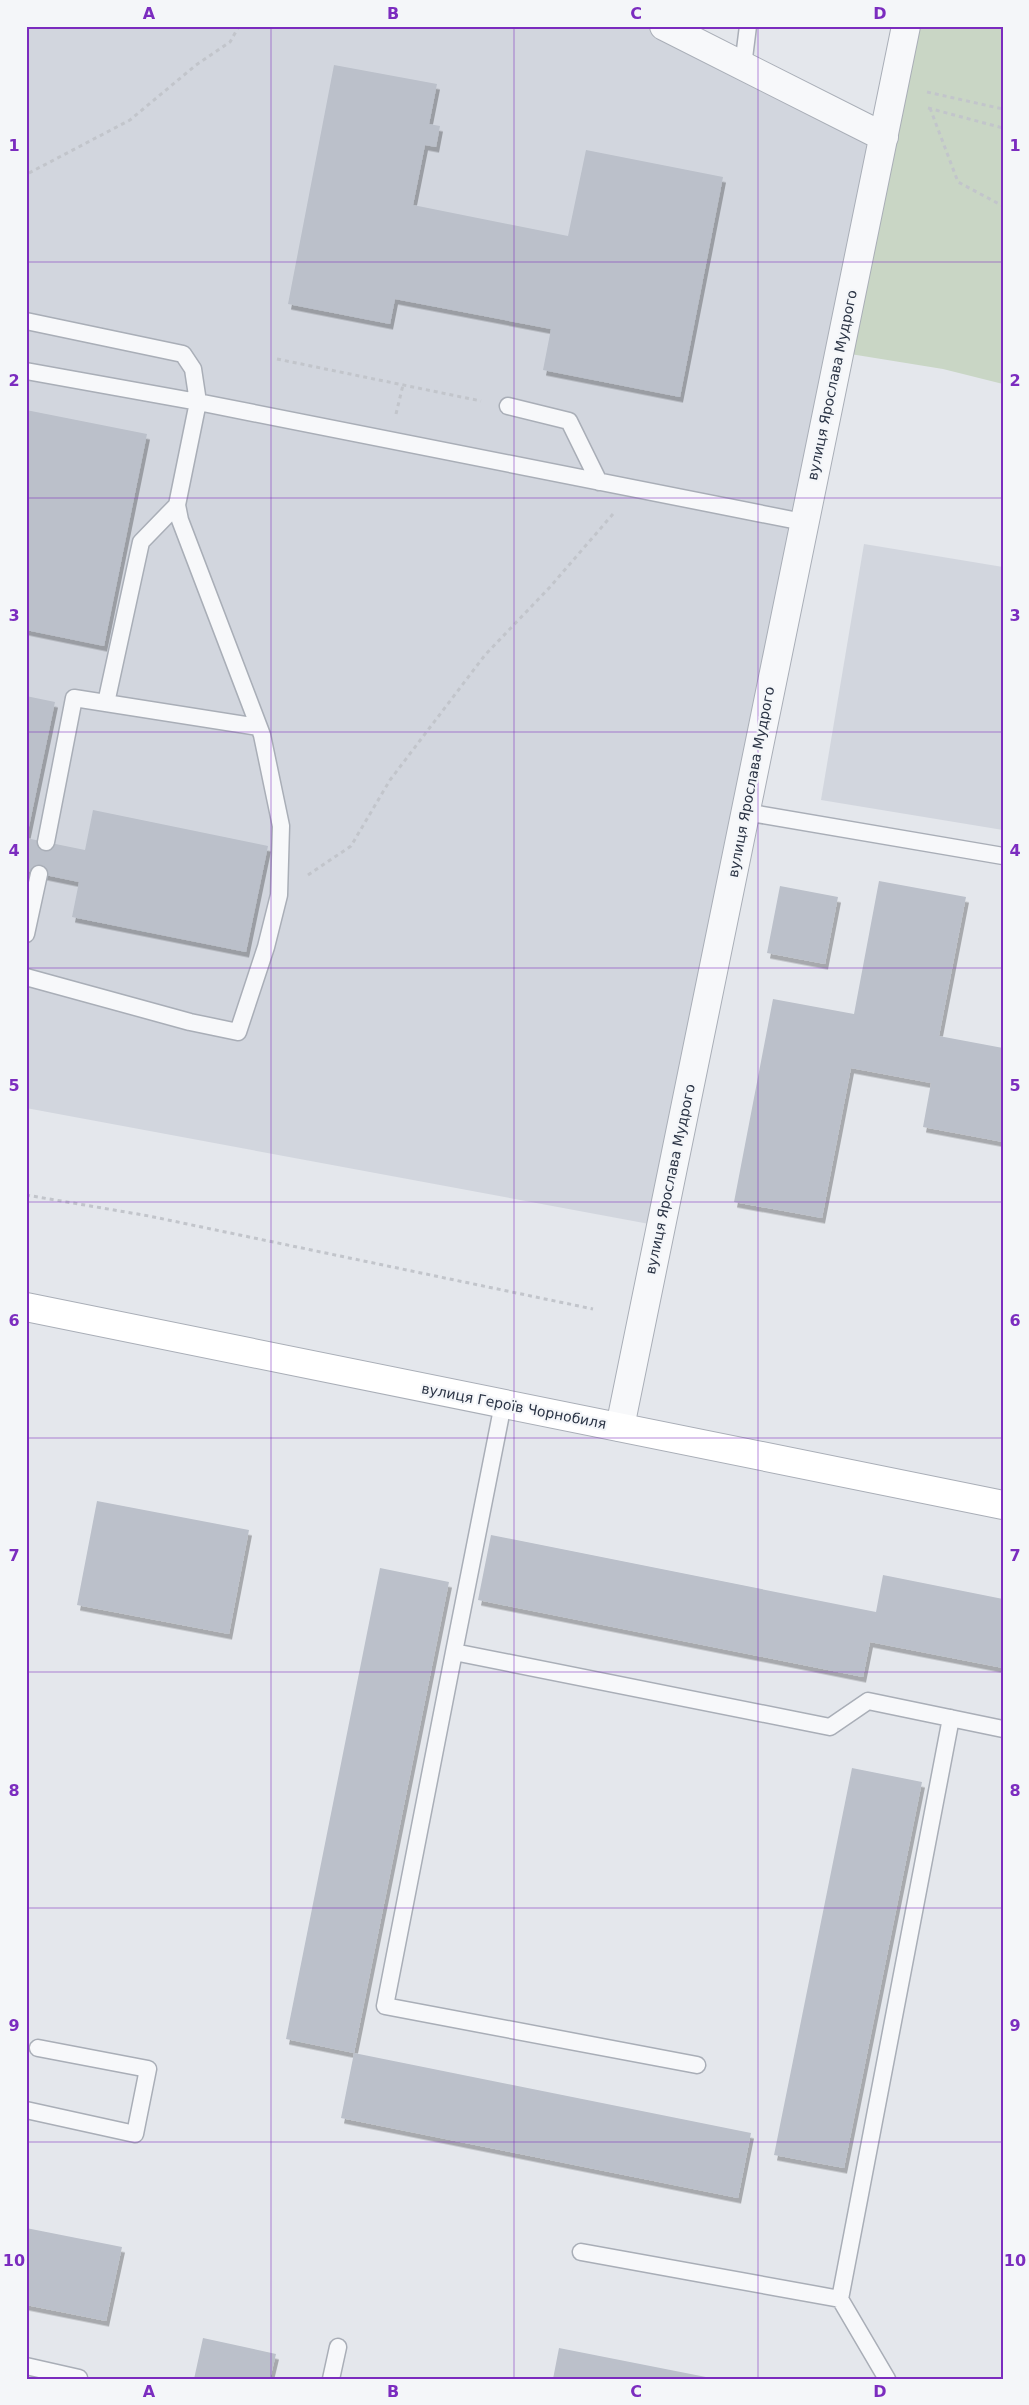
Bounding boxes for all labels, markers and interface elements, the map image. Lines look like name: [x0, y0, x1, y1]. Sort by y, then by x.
text: A: [143, 4, 156, 23]
text: B: [387, 4, 399, 23]
text: C: [630, 4, 642, 23]
text: D: [873, 4, 887, 23]
text: 1: [8, 136, 20, 155]
text: 1: [1009, 136, 1021, 155]
street label: вулиця Ярослава Мудрого: [804, 288, 860, 482]
text: 2: [8, 371, 20, 390]
text: 2: [1009, 371, 1021, 390]
text: 3: [8, 606, 20, 625]
text: 3: [1009, 606, 1021, 625]
street label: вулиця Ярослава Мудрого: [725, 685, 777, 879]
text: 4: [8, 841, 20, 860]
text: 4: [1009, 841, 1021, 860]
text: 5: [8, 1076, 20, 1095]
text: 5: [1009, 1076, 1021, 1095]
street label: вулиця Ярослава Мудрого: [642, 1082, 698, 1276]
text: 6: [8, 1311, 20, 1330]
text: 6: [1009, 1311, 1021, 1330]
street label: вулиця Героїв Чорнобиля: [420, 1380, 608, 1432]
text: 7: [8, 1546, 20, 1565]
text: 7: [1009, 1546, 1021, 1565]
text: 8: [8, 1781, 20, 1800]
text: 8: [1009, 1781, 1021, 1800]
text: 9: [8, 2016, 20, 2035]
text: 9: [1009, 2016, 1021, 2035]
text: 10: [3, 2251, 25, 2270]
text: 10: [1004, 2251, 1026, 2270]
text: A: [143, 2382, 156, 2401]
text: B: [387, 2382, 399, 2401]
text: C: [630, 2382, 642, 2401]
text: D: [873, 2382, 887, 2401]

